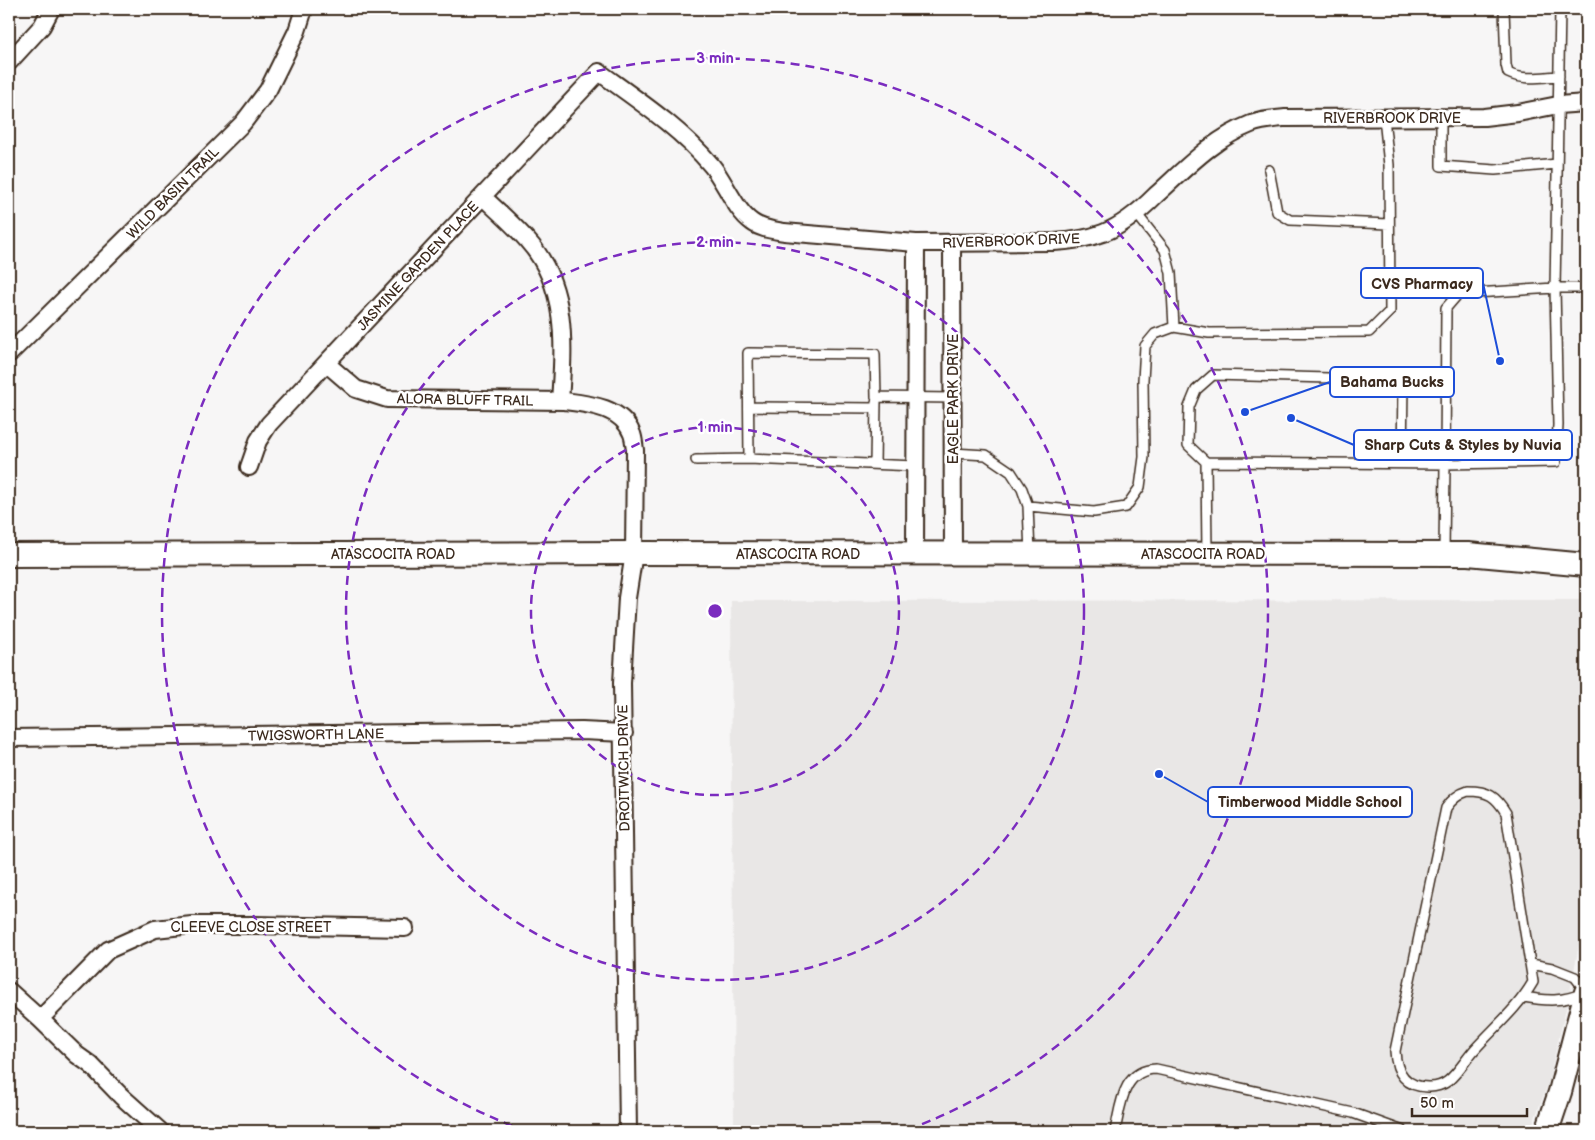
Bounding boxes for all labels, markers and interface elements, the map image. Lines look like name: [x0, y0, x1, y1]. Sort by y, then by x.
text: 3 min: [696, 49, 734, 68]
street label: RIVERBROOK DRIVE: [1323, 110, 1461, 127]
street label: WILD BASIN TRAIL: [123, 143, 223, 243]
street label: JASMINE GARDEN PLACE: [354, 198, 482, 334]
street label: RIVERBROOK DRIVE: [942, 230, 1080, 252]
text: 2 min: [696, 233, 734, 252]
callout: CVS Pharmacy: [1361, 268, 1483, 298]
text: CVS Pharmacy: [1371, 275, 1473, 294]
street label: EAGLE PARK DRIVE: [945, 334, 962, 464]
callout: Bahama Bucks: [1330, 367, 1454, 397]
text: Bahama Bucks: [1340, 373, 1444, 392]
street label: ALORA BLUFF TRAIL: [397, 390, 533, 410]
text: 1 min: [697, 418, 733, 437]
callout: Sharp Cuts & Styles by Nuvia: [1354, 430, 1572, 460]
text: Sharp Cuts & Styles by Nuvia: [1364, 436, 1562, 455]
street label: ATASCOCITA ROAD: [331, 546, 455, 563]
street label: ATASCOCITA ROAD: [736, 546, 860, 563]
street label: ATASCOCITA ROAD: [1141, 546, 1265, 563]
centre of rings: [706, 602, 724, 620]
street label: DROITWICH DRIVE: [614, 704, 634, 832]
street label: TWIGSWORTH LANE: [248, 725, 384, 745]
callout: Timberwood Middle School: [1208, 787, 1412, 817]
text: Timberwood Middle School: [1218, 793, 1402, 812]
street label: CLEEVE CLOSE STREET: [171, 919, 332, 936]
scale bar: [1412, 1085, 1528, 1117]
text: 50 m: [1420, 1094, 1454, 1113]

